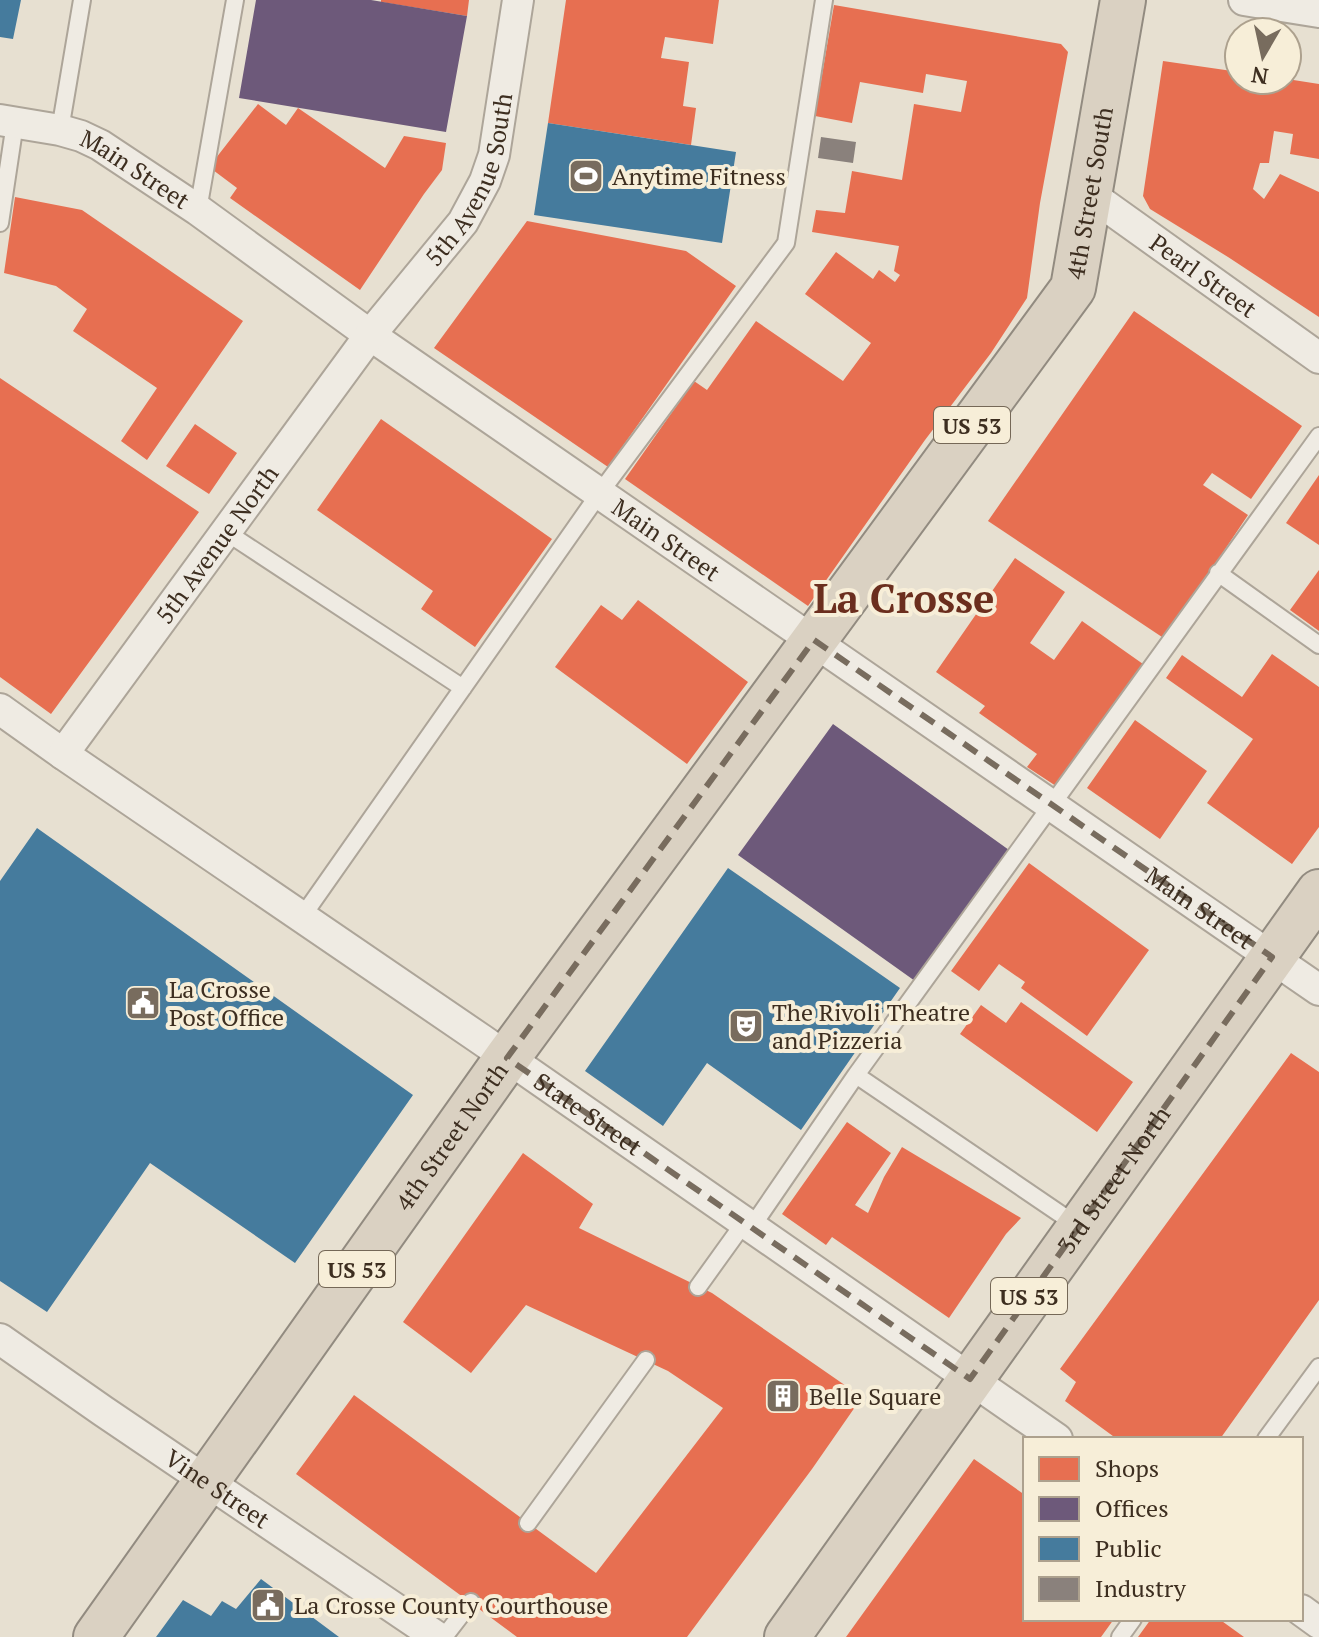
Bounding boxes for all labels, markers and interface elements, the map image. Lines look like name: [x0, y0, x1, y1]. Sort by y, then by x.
north arrow: [1223, 16, 1303, 96]
text: N: [1249, 61, 1270, 92]
street label: 5th Avenue South: [418, 91, 519, 272]
street label: 4th Street South: [1059, 104, 1120, 282]
street label: Main Street: [75, 122, 196, 216]
sports icon: Anytime Fitness: [567, 157, 605, 195]
place label: Anytime Fitness: [612, 160, 786, 192]
street label: Pearl Street: [1144, 226, 1263, 325]
road number: US 53: [934, 407, 1010, 443]
street label: 5th Avenue North: [148, 459, 285, 630]
street label: Main Street: [606, 491, 727, 588]
district label: La Crosse: [813, 571, 995, 624]
street label: Main Street: [1139, 859, 1260, 956]
place label: La Crosse Post Office: [169, 973, 284, 1033]
public building icon: La Crosse Post Office: [124, 984, 162, 1022]
place label: The Rivoli Theatre and Pizzeria: [772, 996, 970, 1056]
theatre icon: The Rivoli Theatre and Pizzeria: [727, 1007, 765, 1045]
street label: 4th Street North: [388, 1056, 515, 1217]
street label: State Street: [528, 1065, 649, 1162]
street label: 3rd Street North: [1050, 1099, 1177, 1260]
road number: US 53: [319, 1251, 395, 1287]
road number: US 53: [991, 1278, 1067, 1314]
building icon: Belle Square: [764, 1377, 802, 1415]
place label: Belle Square: [809, 1380, 941, 1412]
legend: [1023, 1437, 1303, 1621]
street label: Vine Street: [159, 1442, 276, 1535]
text: Shops: [1095, 1452, 1159, 1484]
text: Offices: [1095, 1492, 1169, 1524]
text: Public: [1095, 1532, 1162, 1564]
text: Industry: [1095, 1572, 1187, 1604]
public building icon: La Crosse County Courthouse: [249, 1586, 287, 1624]
place label: La Crosse County Courthouse: [294, 1589, 608, 1621]

